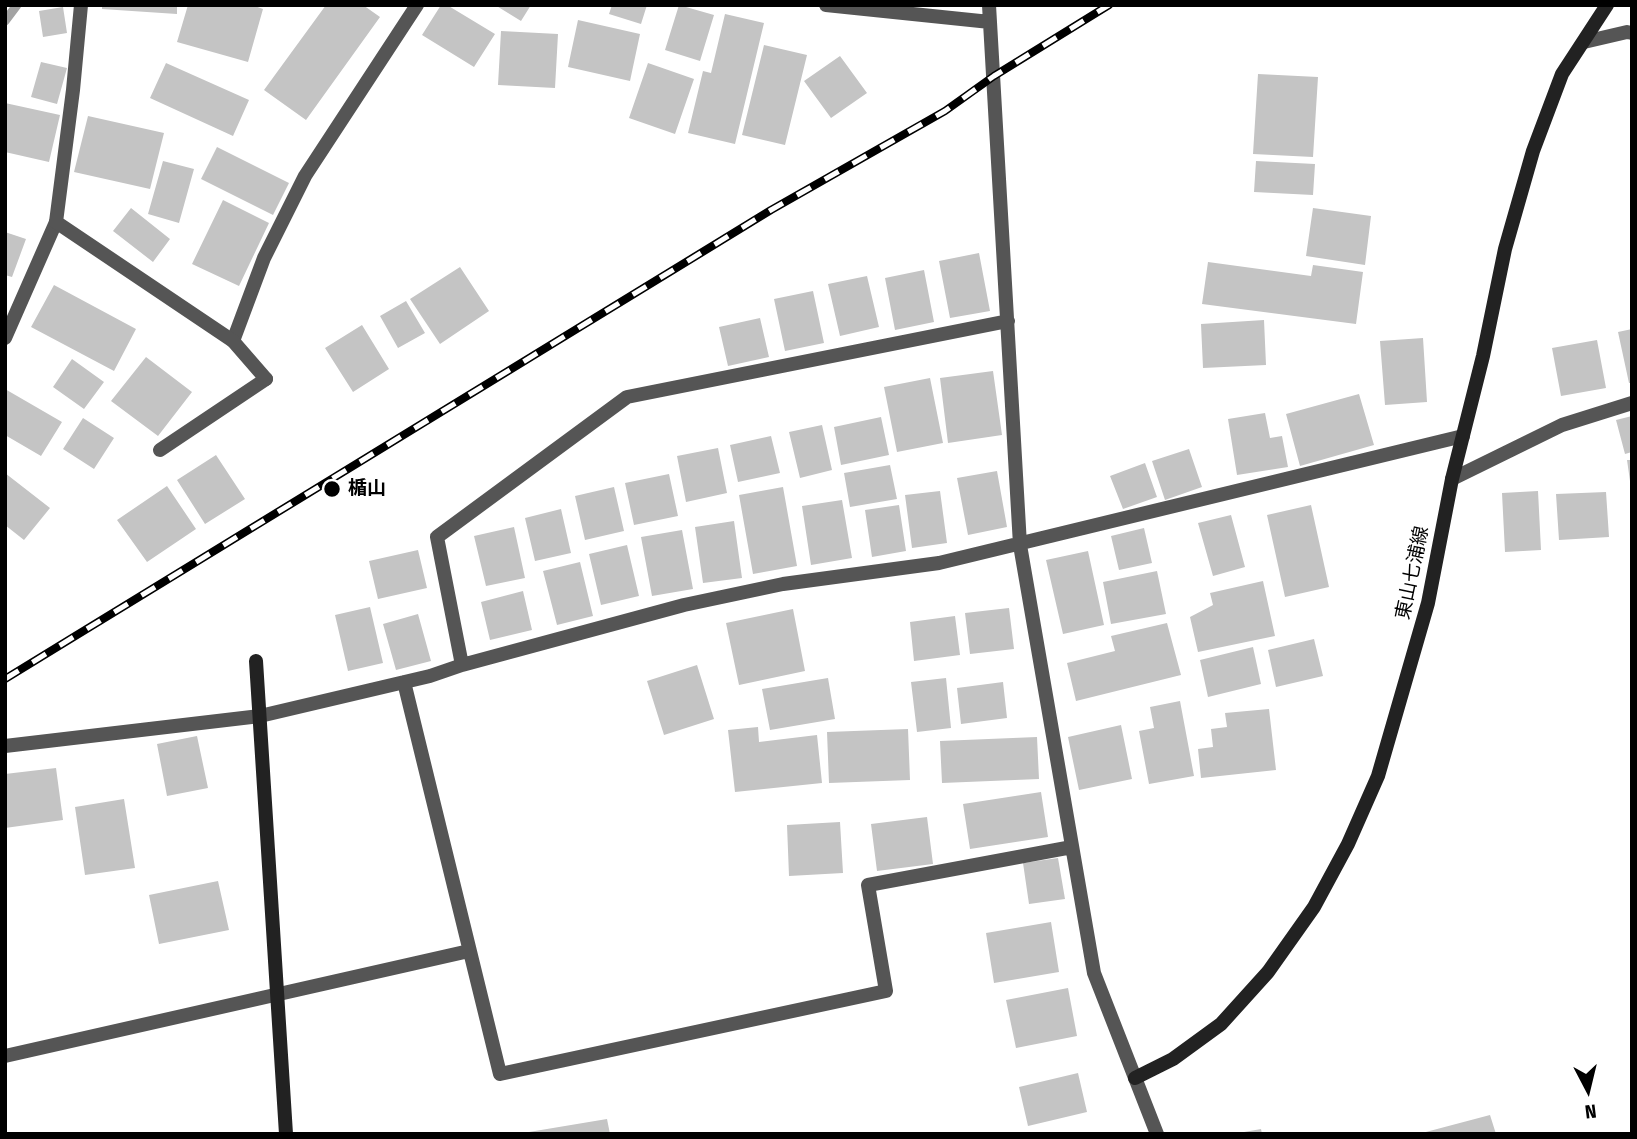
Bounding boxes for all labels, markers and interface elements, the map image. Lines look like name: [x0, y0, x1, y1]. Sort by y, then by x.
place label: 楯山: [348, 478, 386, 500]
marker: 楯山: [322, 479, 342, 499]
street label: 東山七浦線: [1392, 524, 1434, 622]
north arrow: [1553, 1055, 1623, 1125]
text: N: [1584, 1099, 1598, 1123]

